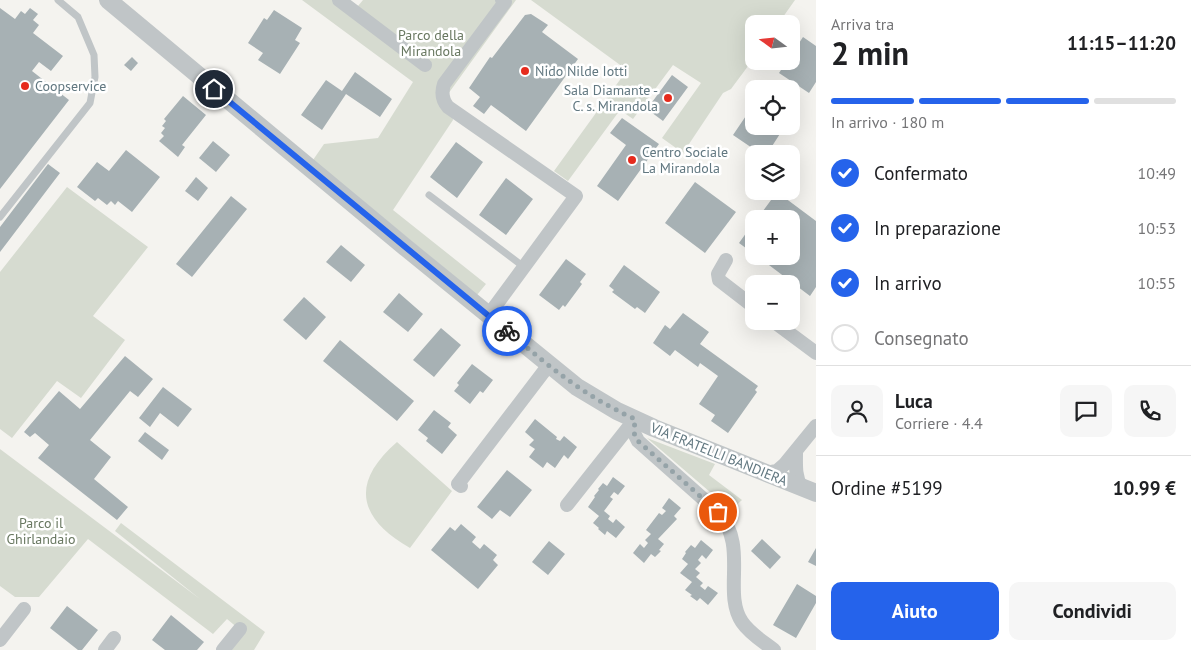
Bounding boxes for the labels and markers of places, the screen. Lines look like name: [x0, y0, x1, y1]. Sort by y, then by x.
place label: Nido Nilde Iotti: [535, 62, 627, 80]
marker: Nido Nilde Iotti: [519, 65, 531, 77]
pin: [193, 68, 235, 110]
place label: Coopservice: [35, 77, 106, 95]
marker: Coopservice: [19, 80, 31, 92]
place label: Sala Diamante - C. s. Mirandola: [564, 81, 658, 115]
marker: Sala Diamante - C. s. Mirandola: [662, 92, 674, 104]
place label: Centro Sociale La Mirandola: [642, 143, 728, 177]
marker: Centro Sociale La Mirandola: [626, 154, 638, 166]
pin: [697, 491, 739, 533]

